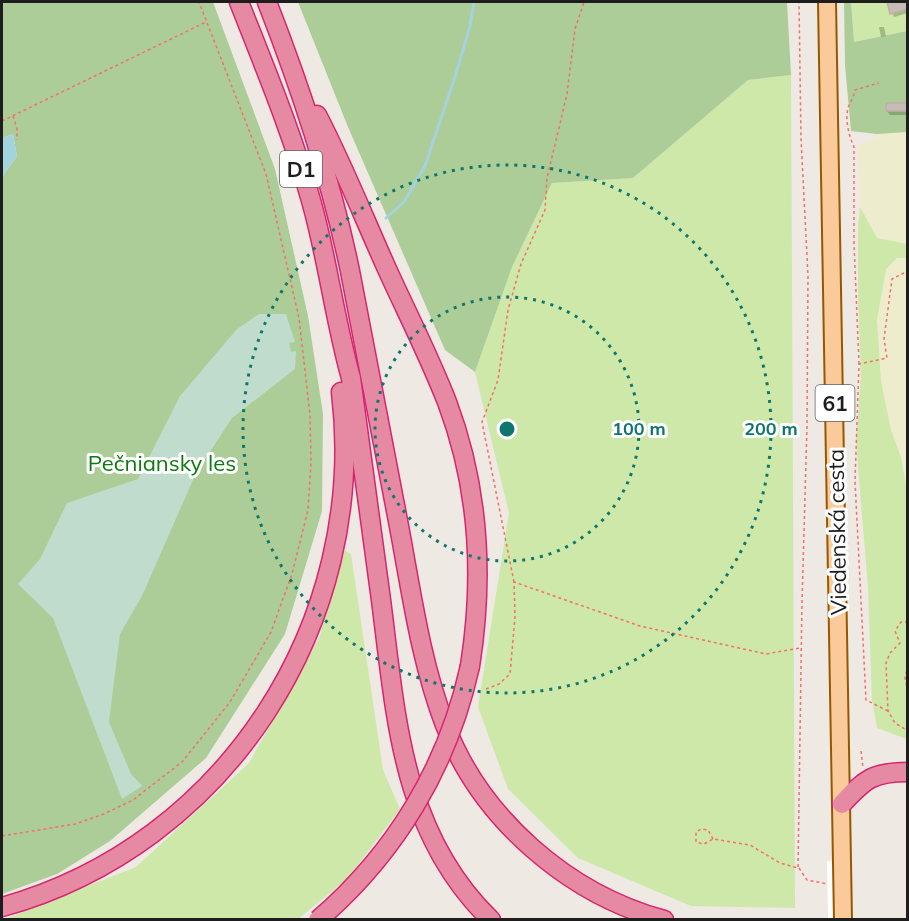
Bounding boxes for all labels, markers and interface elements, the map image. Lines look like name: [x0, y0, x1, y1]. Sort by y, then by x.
road number: D1: [280, 151, 322, 187]
road number: 61: [816, 385, 854, 421]
text: 100 m: [612, 417, 666, 440]
text: 200 m: [744, 417, 798, 440]
centre of rings: [497, 419, 517, 439]
park label: Pečniansky les: [88, 449, 236, 477]
street label: Viedenská cesta: [822, 449, 852, 615]

